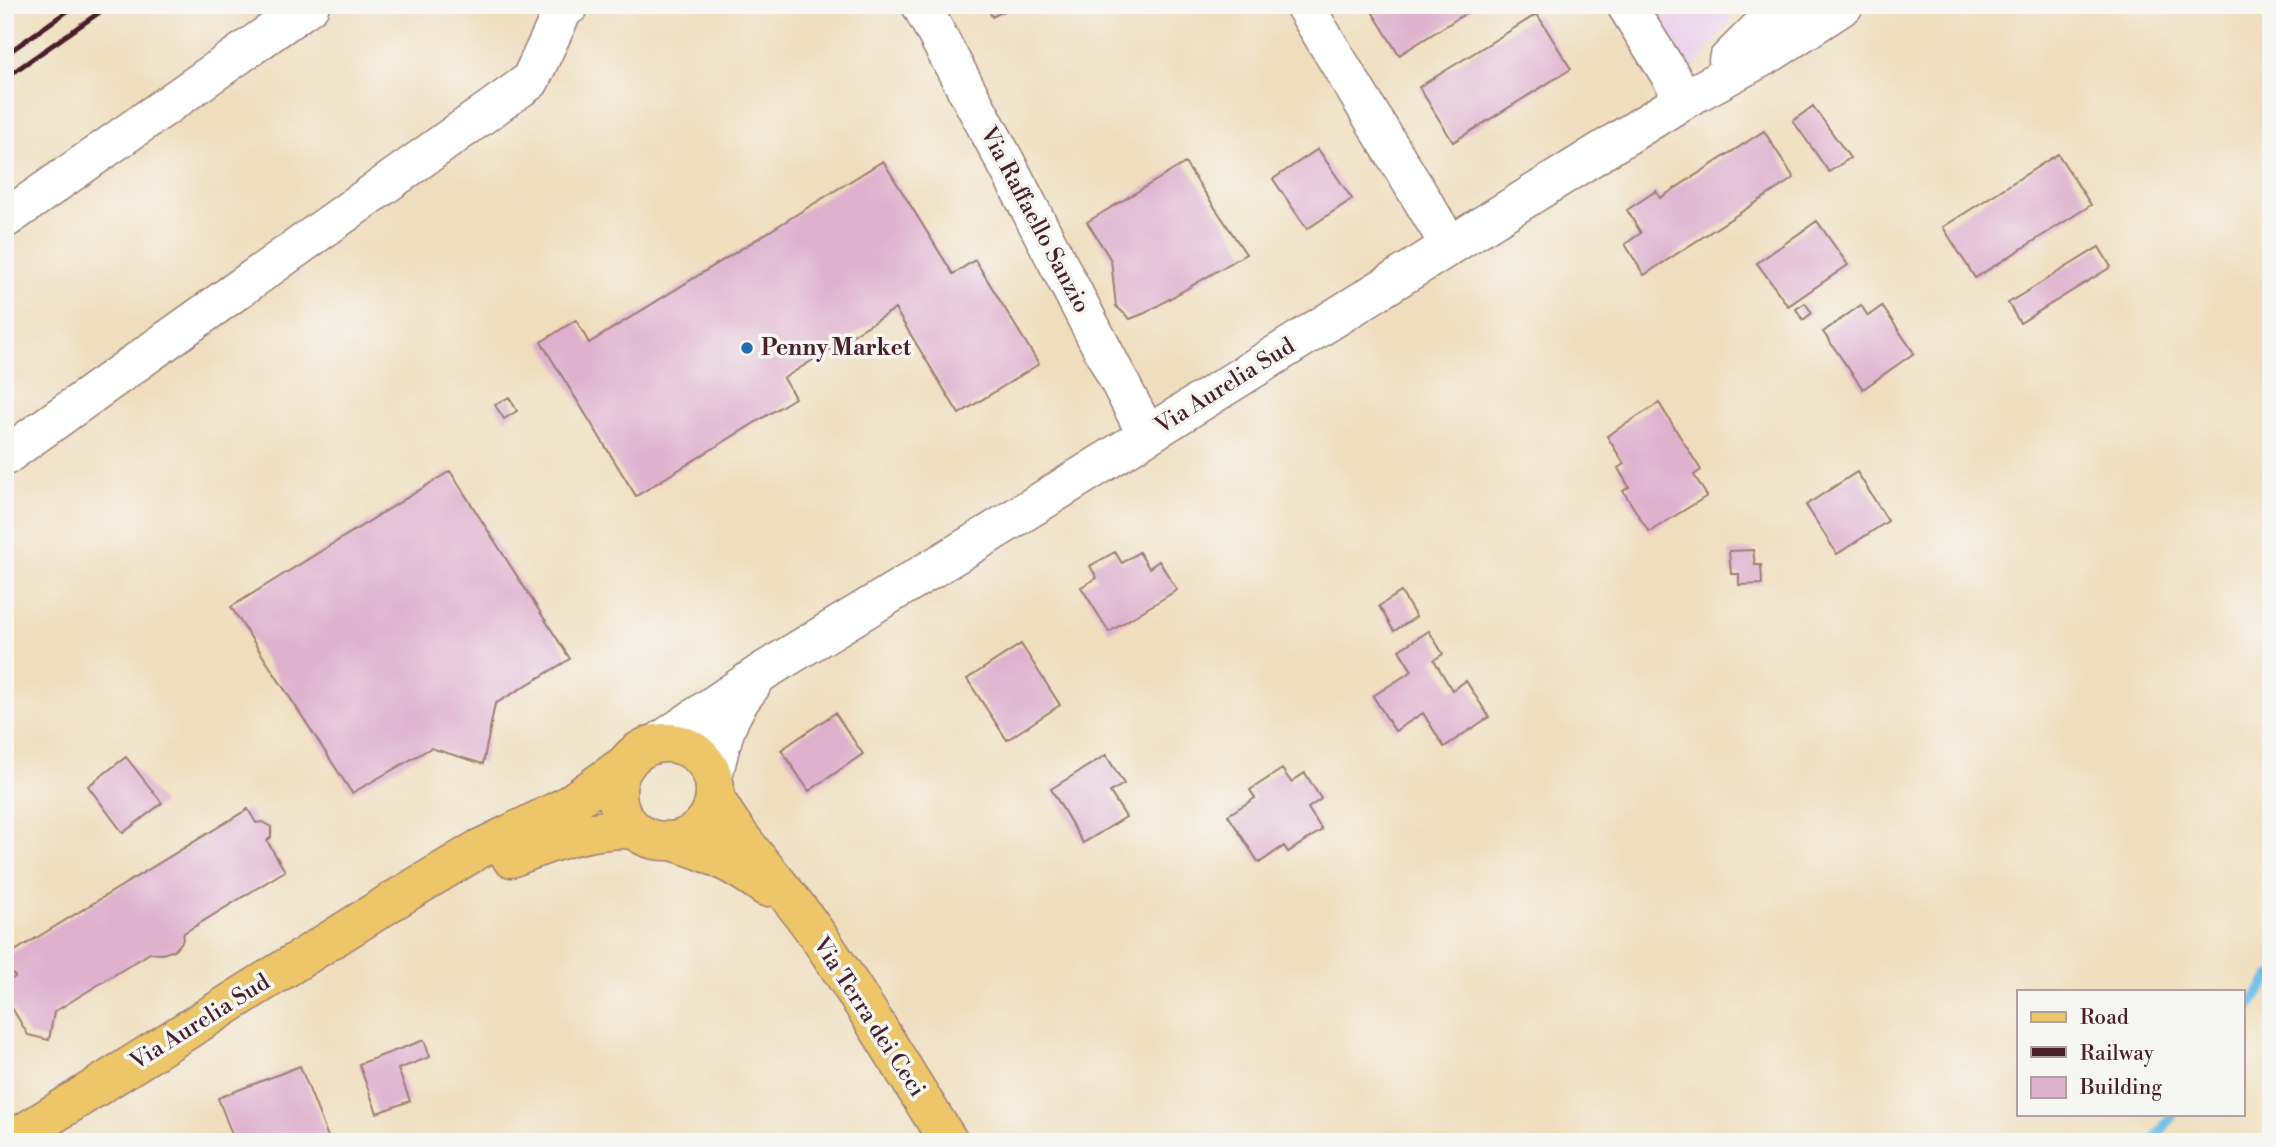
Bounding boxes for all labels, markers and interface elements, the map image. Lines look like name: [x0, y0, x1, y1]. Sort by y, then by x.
street label: Via Raffaello Sanzio: [974, 121, 1096, 318]
street label: Via Aurelia Sud: [1149, 332, 1300, 441]
place label: Penny Market: [761, 334, 912, 362]
marker: Penny Market: [739, 340, 755, 356]
street label: Via Terra dei Ceci: [806, 931, 931, 1102]
street label: Via Aurelia Sud: [124, 968, 275, 1077]
legend: [2017, 990, 2244, 1116]
text: Road: [2080, 1005, 2129, 1031]
text: Railway: [2080, 1041, 2155, 1067]
text: Building: [2079, 1075, 2162, 1101]

